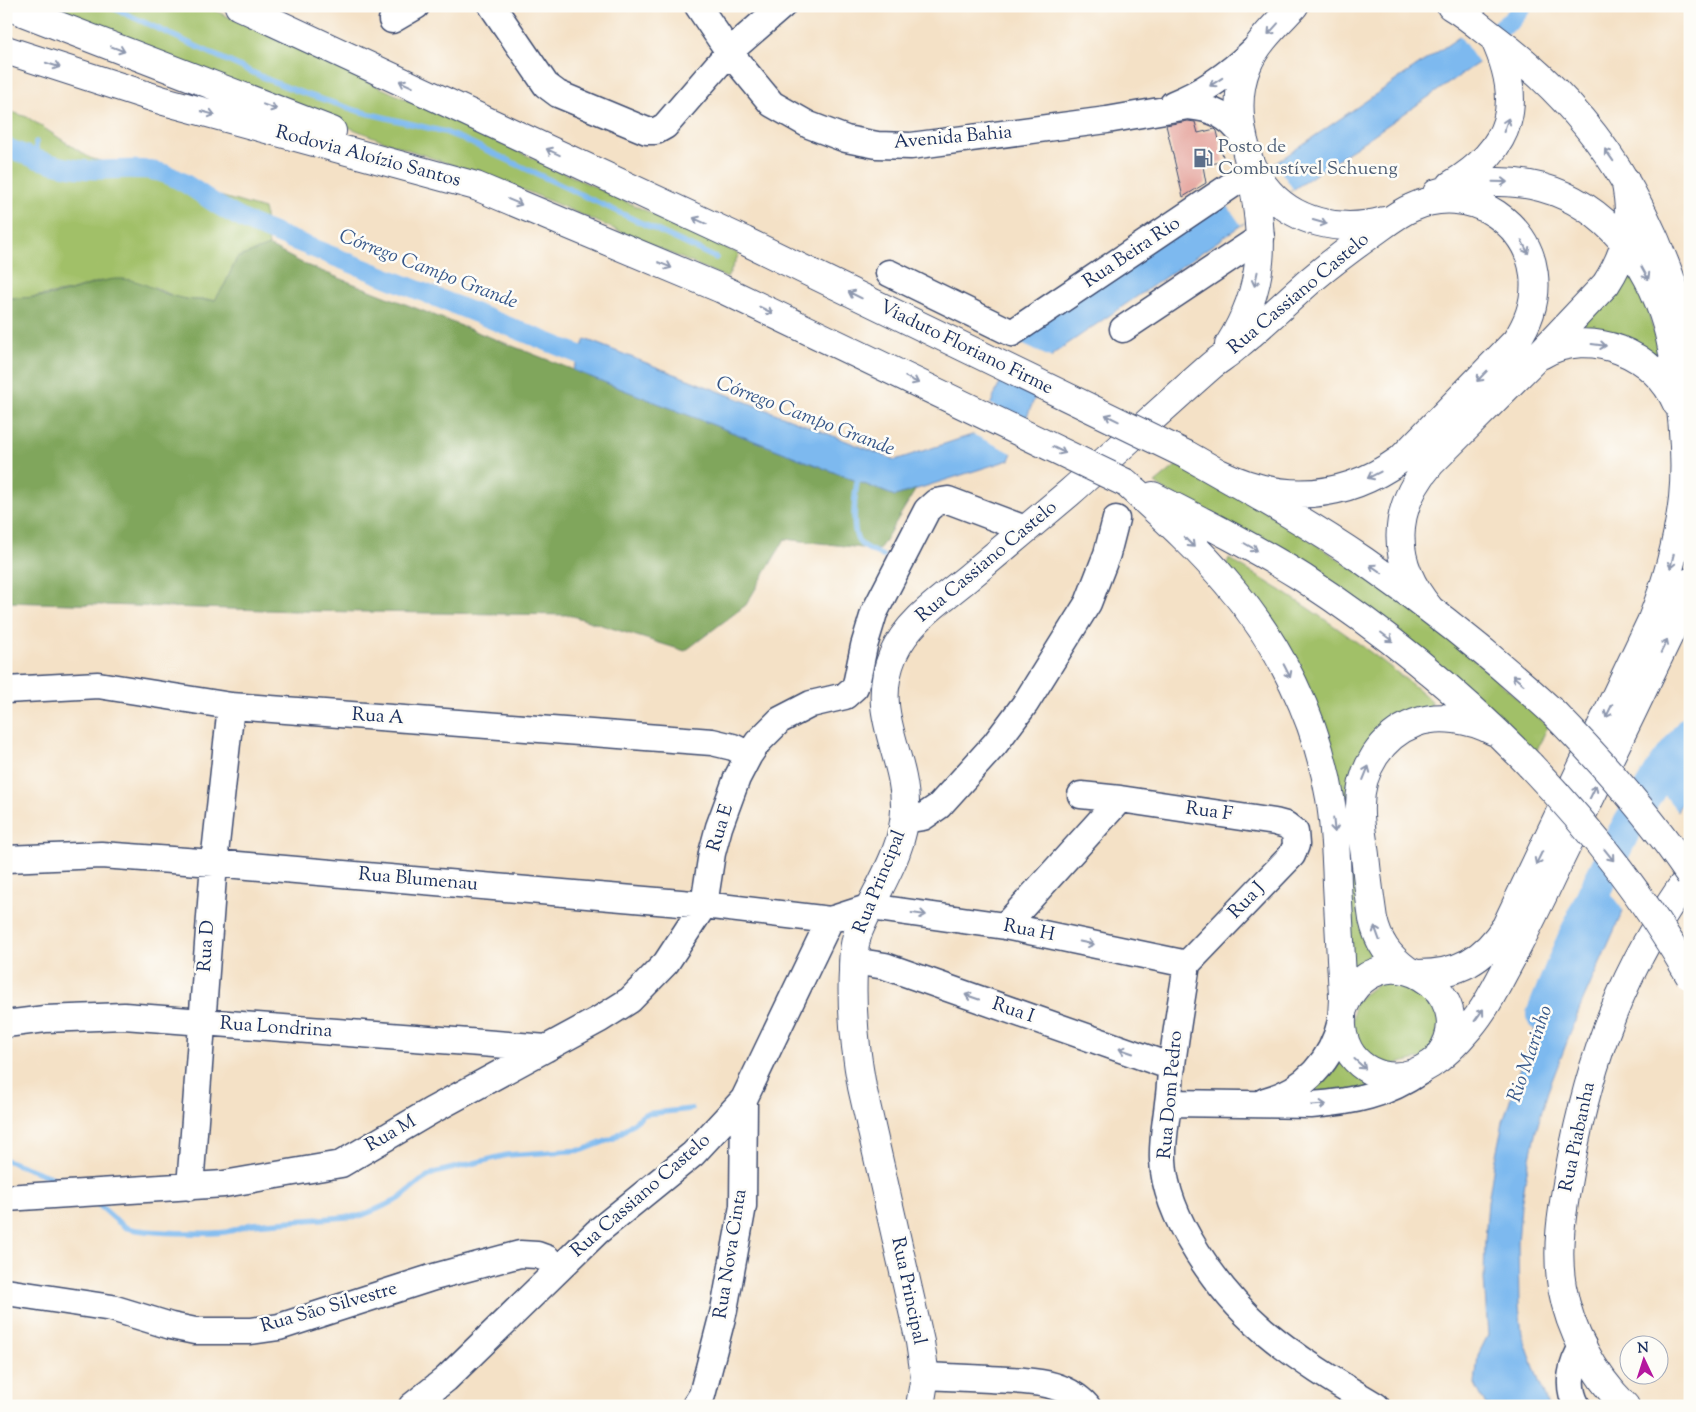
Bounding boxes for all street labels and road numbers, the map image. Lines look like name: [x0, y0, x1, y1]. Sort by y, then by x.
street label: Rodovia Aloízio Santos: [272, 119, 464, 195]
street label: Avenida Bahia: [893, 119, 1014, 157]
street label: Rua Beira Rio: [1078, 210, 1186, 296]
street label: Rua Cassiano Castelo: [1222, 227, 1376, 361]
street label: Viaduto Floriano Firme: [875, 294, 1058, 402]
street label: Rua Cassiano Castelo: [910, 495, 1064, 629]
street label: Rua A: [351, 702, 406, 732]
street label: Rua F: [1184, 795, 1235, 829]
street label: Rua E: [701, 800, 741, 855]
street label: Rua Principal: [847, 826, 913, 938]
street label: Rua Blumenau: [357, 861, 479, 899]
street label: Rua J: [1223, 876, 1272, 926]
street label: Rua H: [1001, 913, 1057, 949]
street label: Rua D: [192, 919, 222, 973]
street label: Rua I: [988, 991, 1038, 1031]
street label: Rua Londrina: [219, 1011, 333, 1045]
street label: Rua Dom Pedro: [1152, 1030, 1190, 1160]
street label: Rua Piabanha: [1553, 1079, 1603, 1194]
street label: Rua M: [361, 1108, 422, 1159]
street label: Rua Cassiano Castelo: [565, 1128, 717, 1264]
street label: Rua Nova Cinta: [707, 1187, 755, 1321]
street label: Rua Principal: [883, 1235, 933, 1347]
street label: Rua São Silvestre: [257, 1276, 401, 1340]

